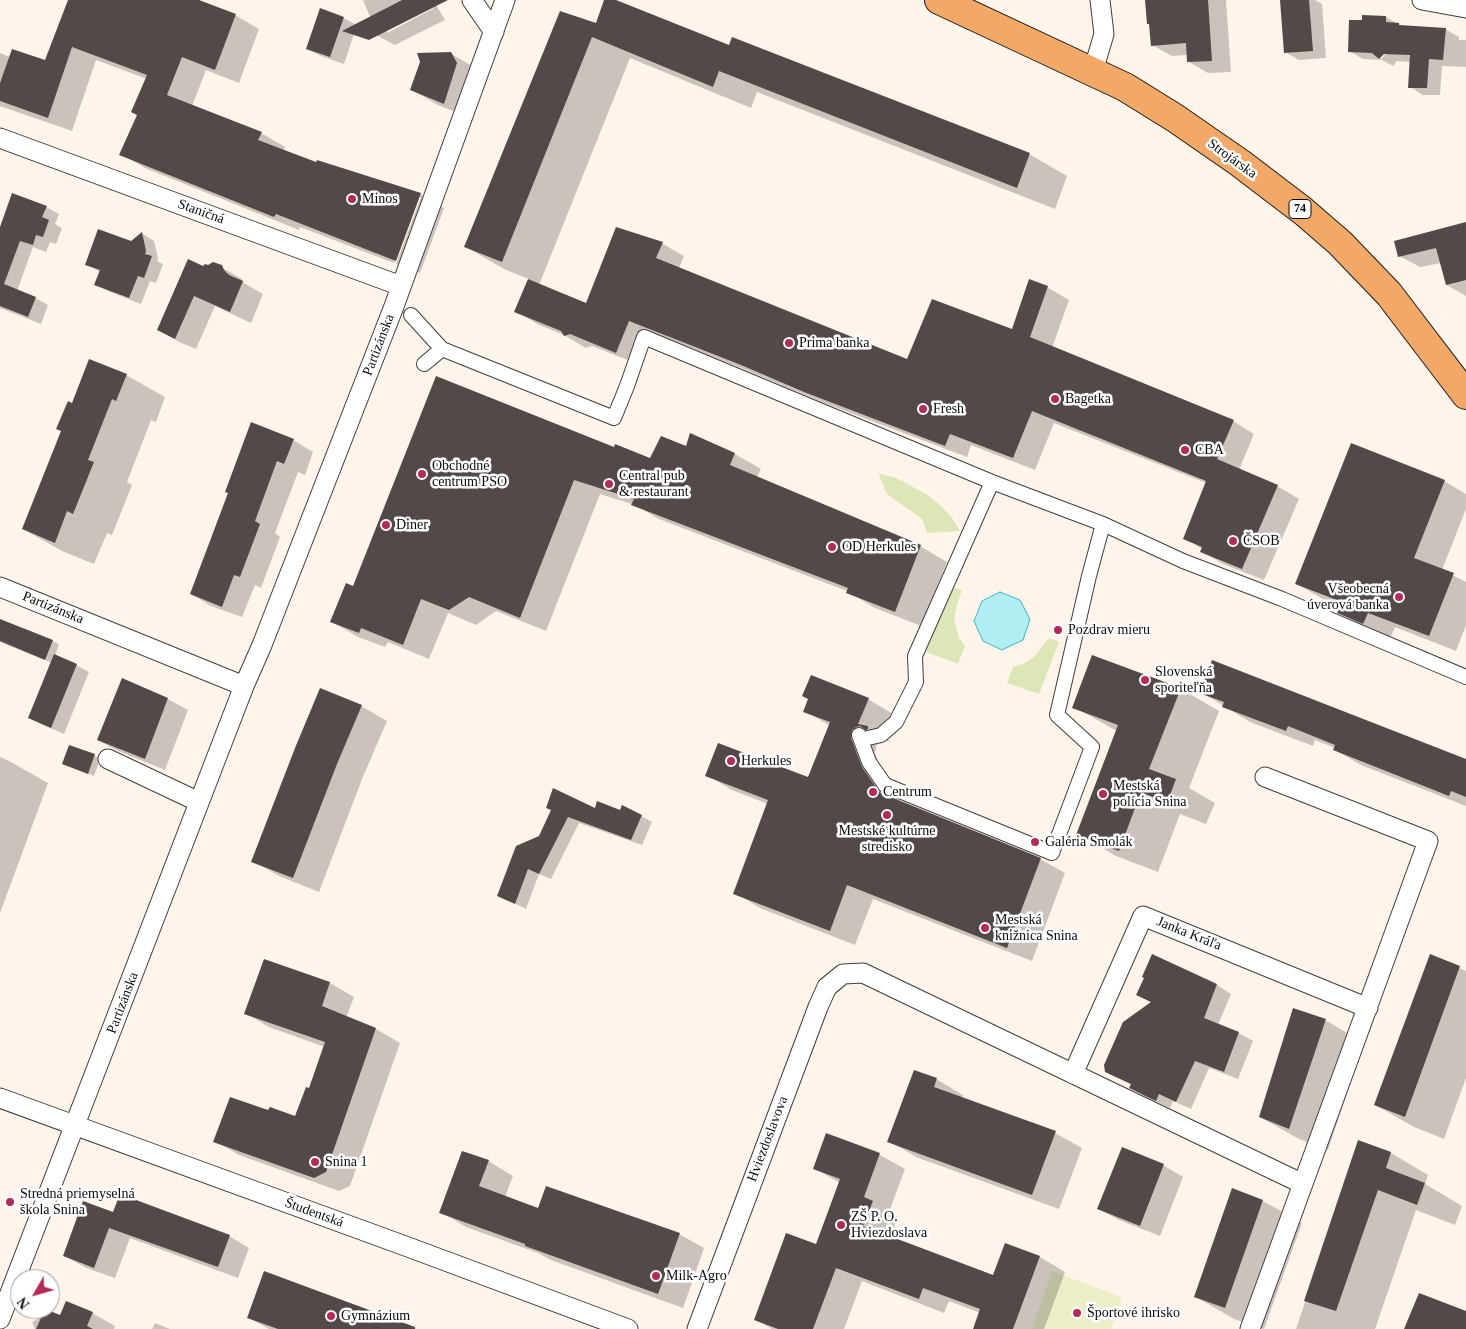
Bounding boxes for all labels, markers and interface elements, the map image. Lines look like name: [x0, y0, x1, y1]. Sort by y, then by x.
street label: Strojárska: [1204, 136, 1260, 182]
place label: Minos: [362, 191, 398, 207]
marker: Minos: [346, 193, 358, 205]
street label: Staničná: [175, 196, 227, 228]
road number: 74: [1289, 200, 1311, 218]
street label: Partizánska: [360, 312, 398, 378]
place label: Prima banka: [799, 335, 869, 351]
marker: Prima banka: [783, 337, 795, 349]
place label: Bagetka: [1065, 391, 1111, 407]
marker: Bagetka: [1049, 393, 1061, 405]
place label: Fresh: [933, 401, 964, 417]
marker: Fresh: [917, 403, 929, 415]
place label: CBA: [1195, 442, 1224, 458]
marker: CBA: [1179, 444, 1191, 456]
place label: Obchodné centrum PSO: [432, 458, 507, 491]
marker: Obchodné centrum PSO: [416, 468, 428, 480]
place label: Central pub & restaurant: [619, 468, 689, 501]
marker: Central pub & restaurant: [603, 478, 615, 490]
place label: Diner: [396, 517, 428, 533]
marker: Diner: [380, 519, 392, 531]
place label: ČSOB: [1243, 533, 1280, 549]
marker: ČSOB: [1227, 535, 1239, 547]
place label: OD Herkules: [842, 539, 916, 555]
marker: OD Herkules: [826, 541, 838, 553]
place label: Všeobecná úverová banka: [1307, 581, 1389, 614]
street label: Partizánska: [20, 588, 86, 628]
marker: Všeobecná úverová banka: [1393, 591, 1405, 603]
place label: Pozdrav mieru: [1068, 622, 1150, 638]
marker: Pozdrav mieru: [1052, 624, 1064, 636]
place label: Slovenská sporiteľňa: [1155, 664, 1213, 696]
marker: Slovenská sporiteľňa: [1139, 674, 1151, 686]
place label: Herkules: [741, 753, 792, 769]
marker: Herkules: [725, 755, 737, 767]
place label: Mestská polícia Snina: [1113, 778, 1186, 810]
place label: Centrum: [883, 784, 932, 800]
marker: Centrum: [867, 786, 879, 798]
marker: Mestská polícia Snina: [1097, 788, 1109, 800]
marker: Mestské kultúrne stredisko: [881, 809, 893, 821]
place label: Mestské kultúrne stredisko: [839, 823, 935, 856]
place label: Galéria Smolák: [1045, 834, 1132, 850]
marker: Galéria Smolák: [1029, 836, 1041, 848]
place label: Mestská knižnica Snina: [995, 912, 1078, 944]
street label: Janka Kráľa: [1154, 913, 1224, 955]
marker: Mestská knižnica Snina: [979, 922, 991, 934]
street label: Partizánska: [104, 970, 142, 1036]
street label: Hviezdoslavova: [744, 1094, 792, 1184]
place label: Snina 1: [325, 1154, 367, 1170]
marker: Snina 1: [309, 1156, 321, 1168]
place label: Stredná priemyselná škola Snina: [20, 1186, 135, 1218]
street label: Študentská: [282, 1195, 346, 1231]
marker: Stredná priemyselná škola Snina: [4, 1196, 16, 1208]
place label: ZŠ P. O. Hviezdoslava: [851, 1209, 927, 1242]
marker: ZŠ P. O. Hviezdoslava: [835, 1219, 847, 1231]
place label: Milk-Agro: [666, 1268, 727, 1284]
north arrow: [10, 1269, 60, 1319]
marker: Milk-Agro: [650, 1270, 662, 1282]
text: N: [15, 1294, 33, 1312]
place label: Športové ihrisko: [1087, 1305, 1180, 1321]
marker: Športové ihrisko: [1071, 1307, 1083, 1319]
place label: Gymnázium: [341, 1308, 410, 1324]
marker: Gymnázium: [325, 1310, 337, 1322]

